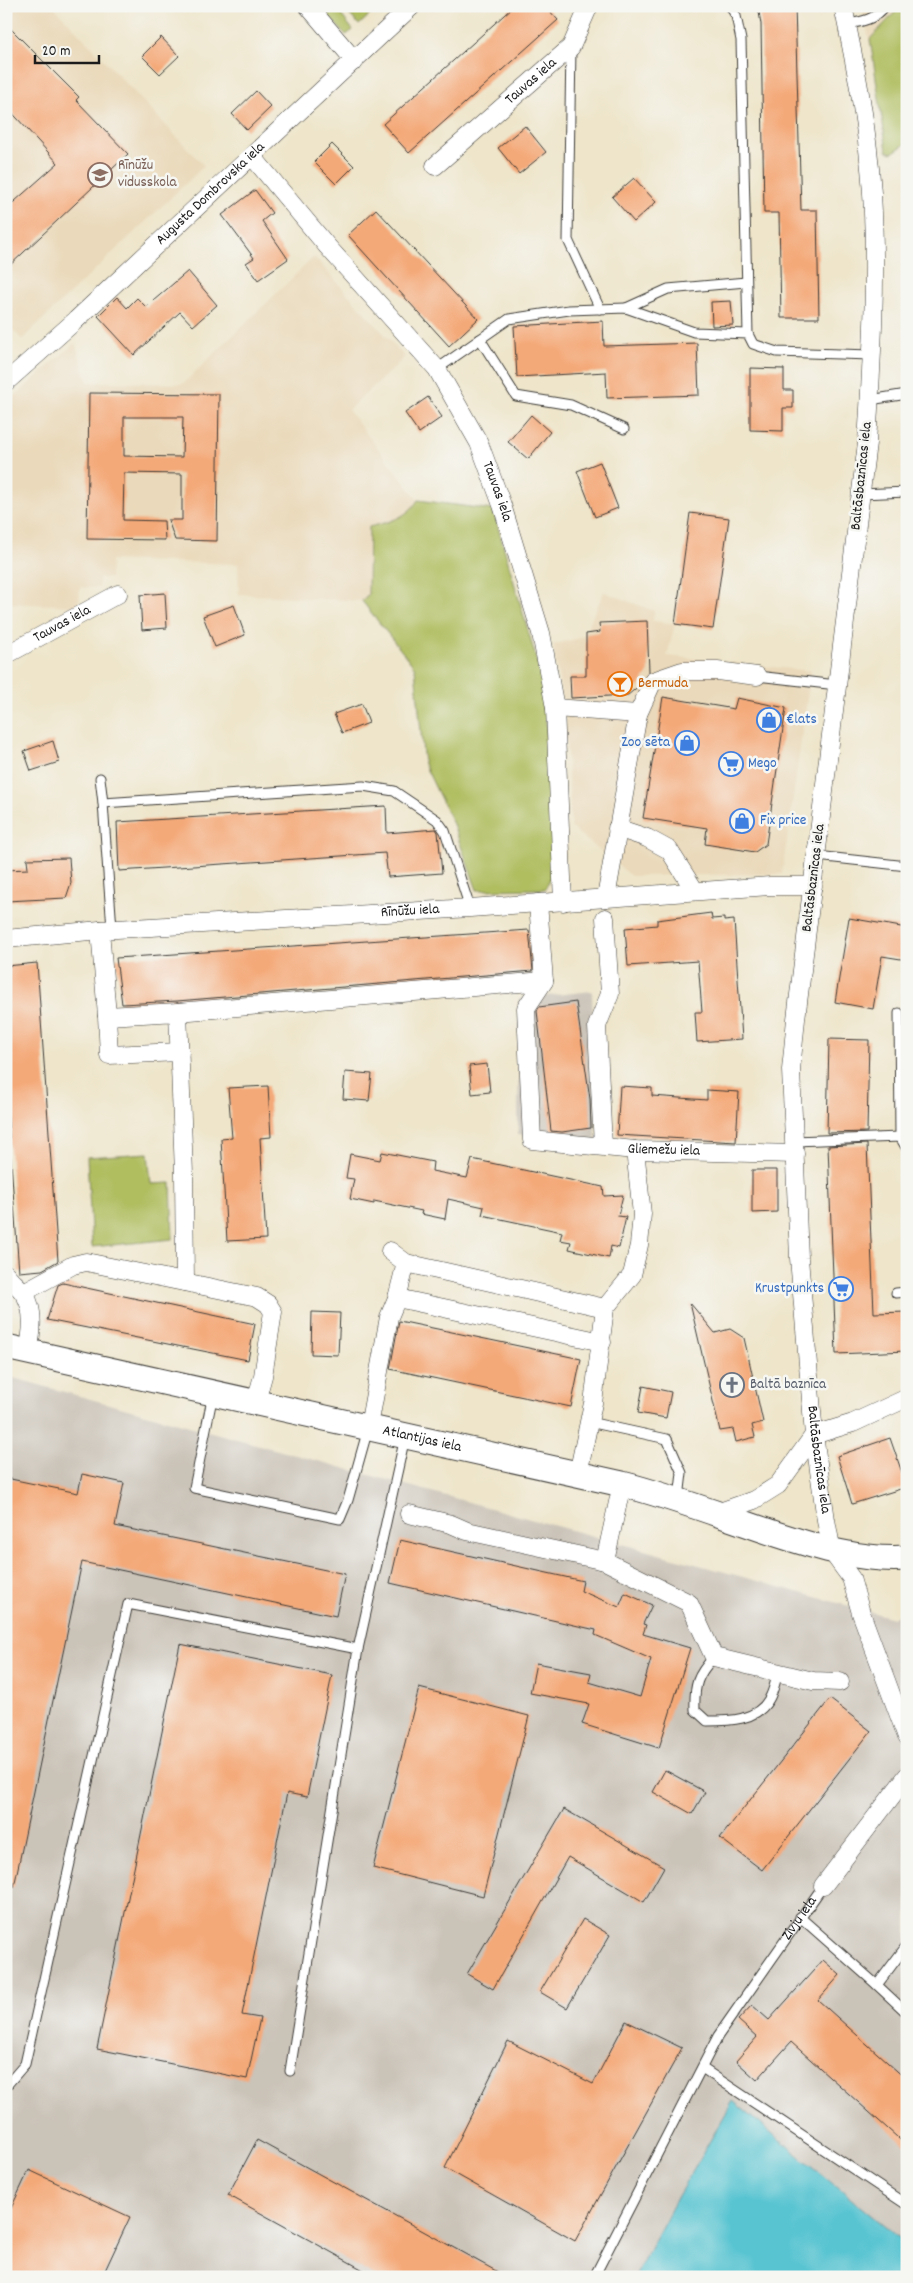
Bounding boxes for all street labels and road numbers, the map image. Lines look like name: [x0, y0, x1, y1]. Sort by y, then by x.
street label: Tauvas iela: [501, 52, 563, 111]
street label: Augusta Dombrovska iela: [151, 137, 271, 251]
street label: Baltāsbaznīcas iela: [845, 420, 879, 531]
street label: Tauvas iela: [476, 458, 518, 525]
street label: Tauvas iela: [29, 599, 96, 649]
street label: Baltāsbaznīcas iela: [796, 822, 832, 933]
street label: Rīnūžu iela: [380, 899, 441, 924]
street label: Gliemežu iela: [626, 1138, 701, 1163]
street label: Baltāsbaznīcas iela: [801, 1405, 836, 1516]
street label: Atlantijas iela: [380, 1420, 464, 1459]
street label: Zivju iela: [777, 1892, 824, 1945]

